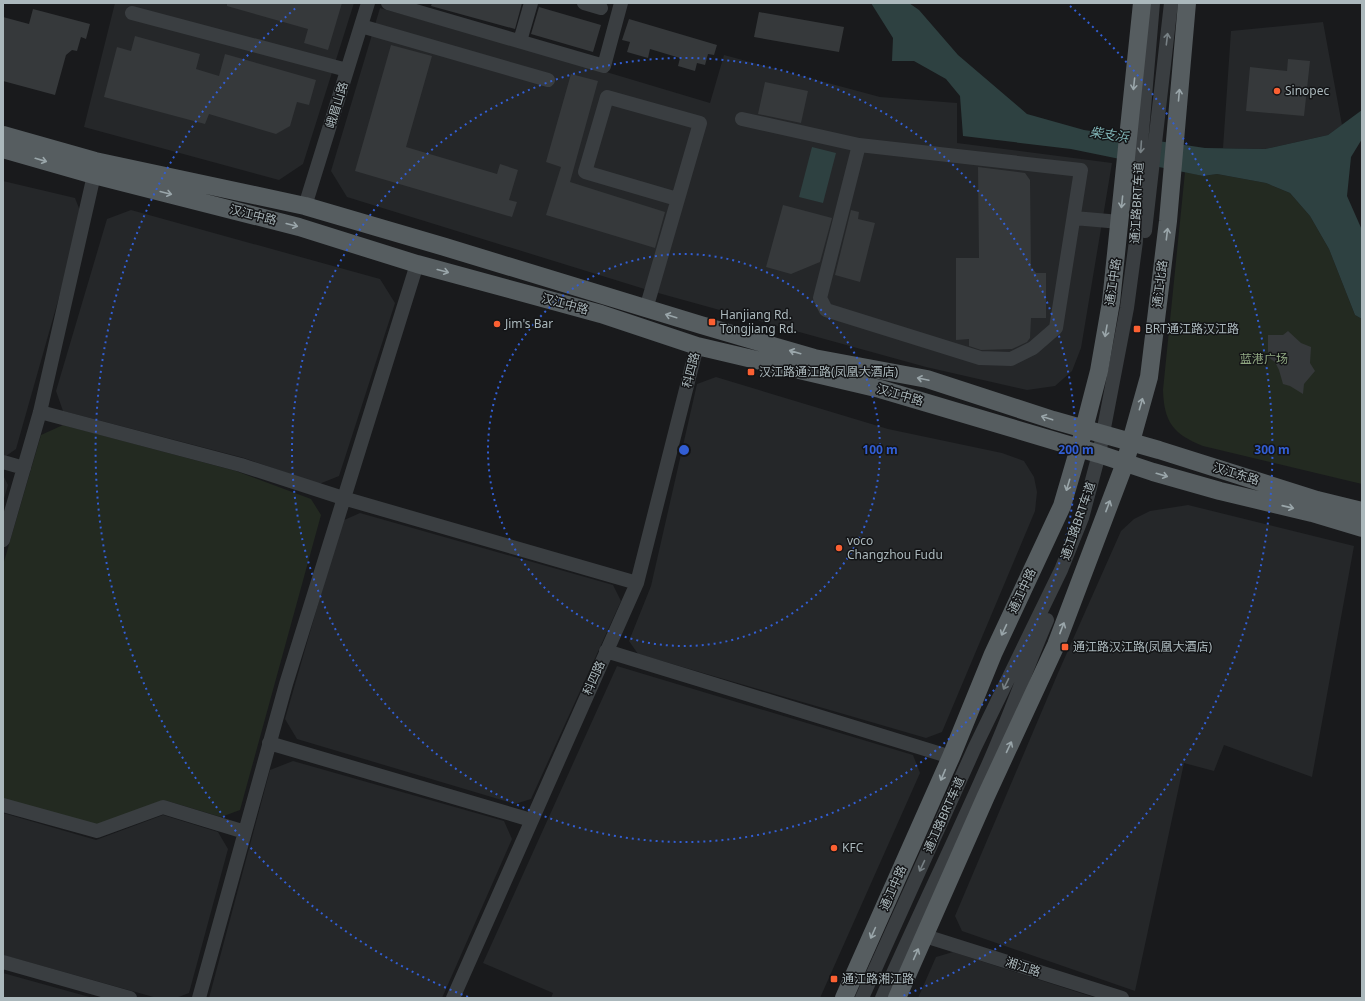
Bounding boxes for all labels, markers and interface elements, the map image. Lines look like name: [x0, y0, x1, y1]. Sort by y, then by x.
one-way arrow: [1163, 33, 1171, 46]
one-way arrow: [1130, 77, 1137, 90]
street label: 峨眉山路: [321, 79, 352, 130]
place label: Sinopec: [1285, 82, 1330, 99]
marker: Sinopec: [1272, 86, 1282, 96]
one-way arrow: [1175, 89, 1182, 102]
water label: 柴支浜: [1088, 122, 1131, 146]
one-way arrow: [1137, 141, 1144, 154]
one-way arrow: [34, 157, 47, 164]
street label: 通江路BRT车道: [1126, 162, 1147, 244]
one-way arrow: [159, 190, 172, 197]
one-way arrow: [1118, 195, 1126, 208]
street label: 汉江中路: [228, 200, 278, 229]
one-way arrow: [286, 222, 299, 229]
one-way arrow: [1163, 228, 1170, 241]
street label: 通江中路: [1101, 257, 1124, 307]
street label: 通江北路: [1148, 259, 1171, 309]
one-way arrow: [437, 268, 450, 275]
street label: 汉江中路: [540, 289, 591, 318]
place label: Hanjiang Rd. Tongjiang Rd.: [720, 306, 797, 337]
one-way arrow: [664, 312, 677, 319]
place label: Jim's Bar: [504, 315, 553, 332]
marker: Hanjiang Rd. Tongjiang Rd.: [707, 317, 717, 327]
marker: Jim's Bar: [492, 319, 502, 329]
place label: BRT通江路汉江路: [1145, 320, 1239, 337]
one-way arrow: [1102, 324, 1110, 337]
marker: BRT通江路汉江路: [1132, 324, 1142, 334]
one-way arrow: [789, 348, 802, 355]
street label: 科四路: [678, 350, 703, 389]
park label: 蓝港广场: [1240, 350, 1288, 367]
place label: 汉江路通江路(凤凰大酒店): [759, 363, 899, 380]
marker: 汉江路通江路(凤凰大酒店): [746, 367, 756, 377]
one-way arrow: [916, 374, 929, 382]
street label: 汉江中路: [875, 380, 926, 409]
one-way arrow: [1138, 398, 1146, 411]
one-way arrow: [1040, 414, 1053, 421]
text: 100 m: [862, 441, 898, 458]
text: 200 m: [1058, 441, 1094, 458]
text: 300 m: [1254, 441, 1290, 458]
centre of rings: [677, 443, 691, 457]
street label: 汉江东路: [1211, 458, 1262, 489]
one-way arrow: [1155, 472, 1168, 479]
street label: 通江路BRT车道: [1056, 479, 1099, 562]
one-way arrow: [1064, 479, 1071, 492]
one-way arrow: [1105, 501, 1112, 513]
one-way arrow: [1281, 504, 1294, 512]
place label: voco Changzhou Fudu: [847, 532, 943, 563]
marker: voco Changzhou Fudu: [834, 543, 844, 553]
street label: 通江中路: [1004, 565, 1039, 616]
one-way arrow: [1059, 622, 1066, 635]
one-way arrow: [1000, 623, 1007, 635]
place label: 通江路汉江路(凤凰大酒店): [1073, 638, 1213, 655]
marker: 通江路汉江路(凤凰大酒店): [1060, 642, 1070, 652]
street label: 科四路: [578, 658, 609, 698]
one-way arrow: [1001, 678, 1009, 690]
one-way arrow: [1006, 741, 1013, 753]
one-way arrow: [939, 769, 946, 781]
street label: 通江路BRT车道: [919, 774, 968, 856]
place label: KFC: [842, 839, 864, 856]
marker: KFC: [829, 843, 839, 853]
one-way arrow: [918, 859, 925, 871]
street label: 通江中路: [875, 862, 910, 913]
one-way arrow: [869, 926, 876, 938]
one-way arrow: [913, 948, 921, 960]
street label: 湘江路: [1003, 953, 1043, 980]
place label: 通江路湘江路: [842, 970, 914, 987]
marker: 通江路湘江路: [829, 974, 839, 984]

